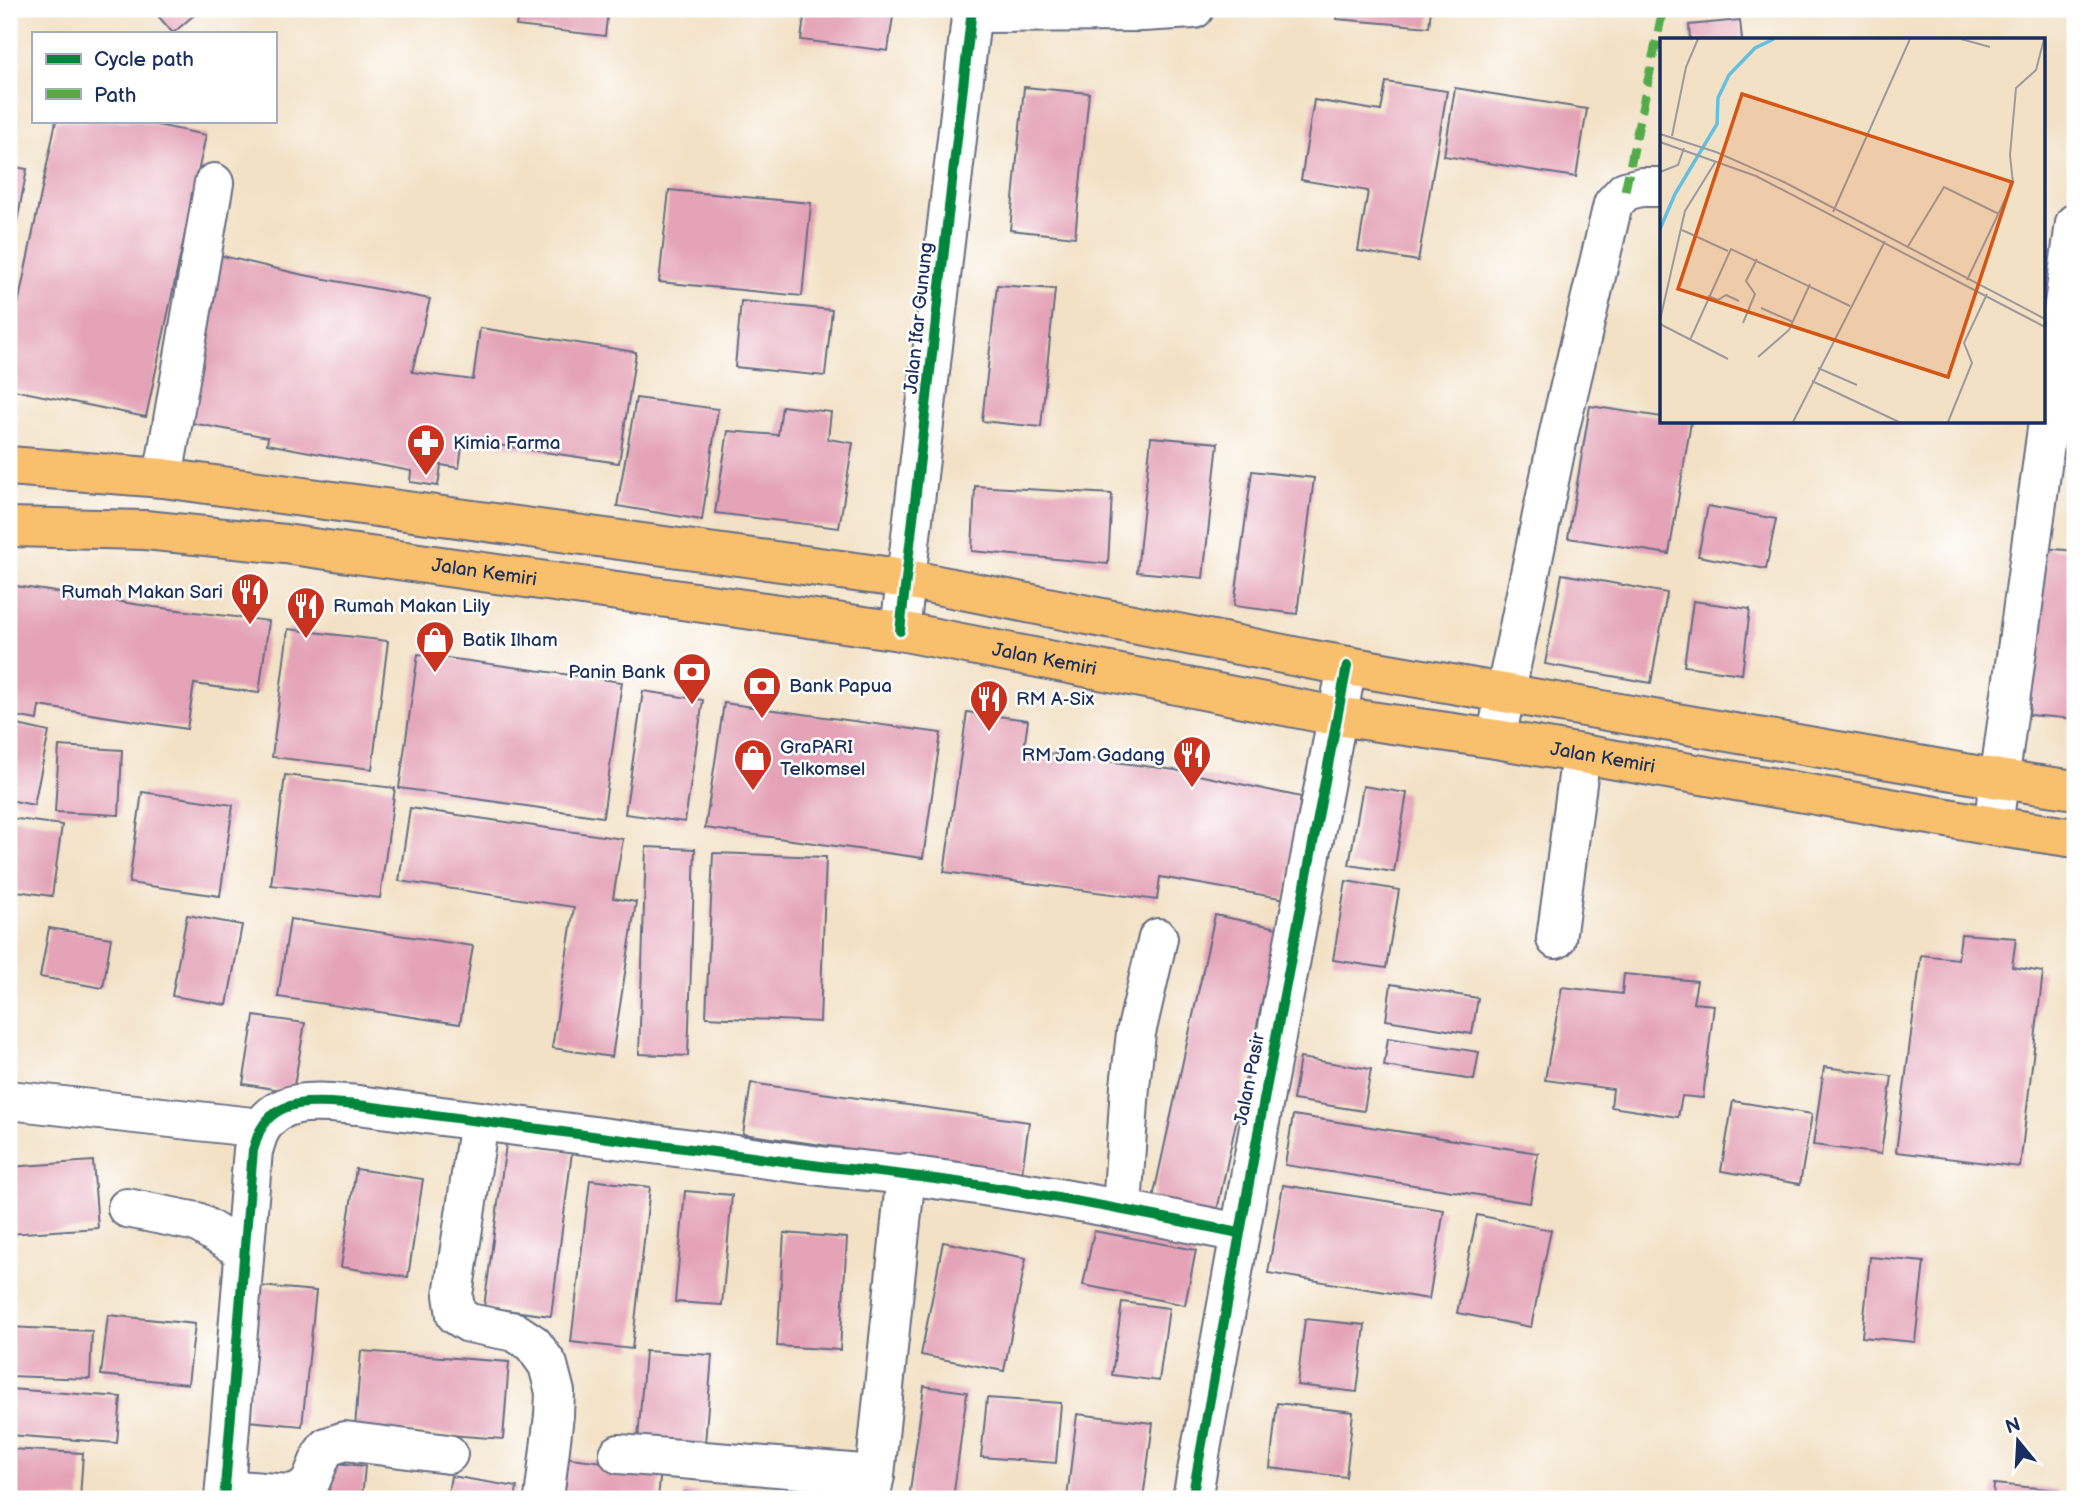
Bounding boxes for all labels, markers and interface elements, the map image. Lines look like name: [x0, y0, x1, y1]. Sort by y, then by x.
legend: [32, 32, 276, 122]
inset map: [1660, 38, 2046, 424]
text: Cycle path: [94, 47, 194, 72]
text: Path: [94, 83, 136, 108]
street label: Jalan Ifar Gunung: [900, 241, 938, 395]
pharmacy icon: Kimia Farma: [405, 422, 447, 477]
place label: Kimia Farma: [453, 432, 561, 455]
street label: Jalan Kemiri: [430, 553, 538, 591]
restaurant icon: Rumah Makan Sari: [229, 571, 271, 626]
place label: Rumah Makan Sari: [61, 581, 223, 604]
restaurant icon: Rumah Makan Lily: [285, 585, 327, 640]
place label: Rumah Makan Lily: [333, 595, 491, 618]
shop icon: Batik Ilham: [414, 619, 456, 674]
place label: Batik Ilham: [462, 629, 558, 652]
street label: Jalan Kemiri: [990, 638, 1099, 681]
bank icon: Panin Bank: [671, 651, 713, 706]
place label: Panin Bank: [568, 661, 666, 684]
bank icon: Bank Papua: [741, 665, 783, 720]
place label: Bank Papua: [789, 675, 892, 698]
restaurant icon: RM A-Six: [968, 678, 1010, 733]
place label: RM A-Six: [1016, 688, 1095, 711]
restaurant icon: RM Jam Gadang: [1171, 734, 1213, 789]
place label: GraPARI Telkomsel: [780, 736, 865, 781]
shop icon: GraPARI Telkomsel: [732, 737, 774, 792]
street label: Jalan Kemiri: [1549, 737, 1657, 778]
place label: RM Jam Gadang: [1022, 744, 1165, 767]
street label: Jalan Pasir: [1230, 1030, 1270, 1127]
north arrow: [1982, 1406, 2052, 1476]
text: N: [2003, 1413, 2024, 1439]

